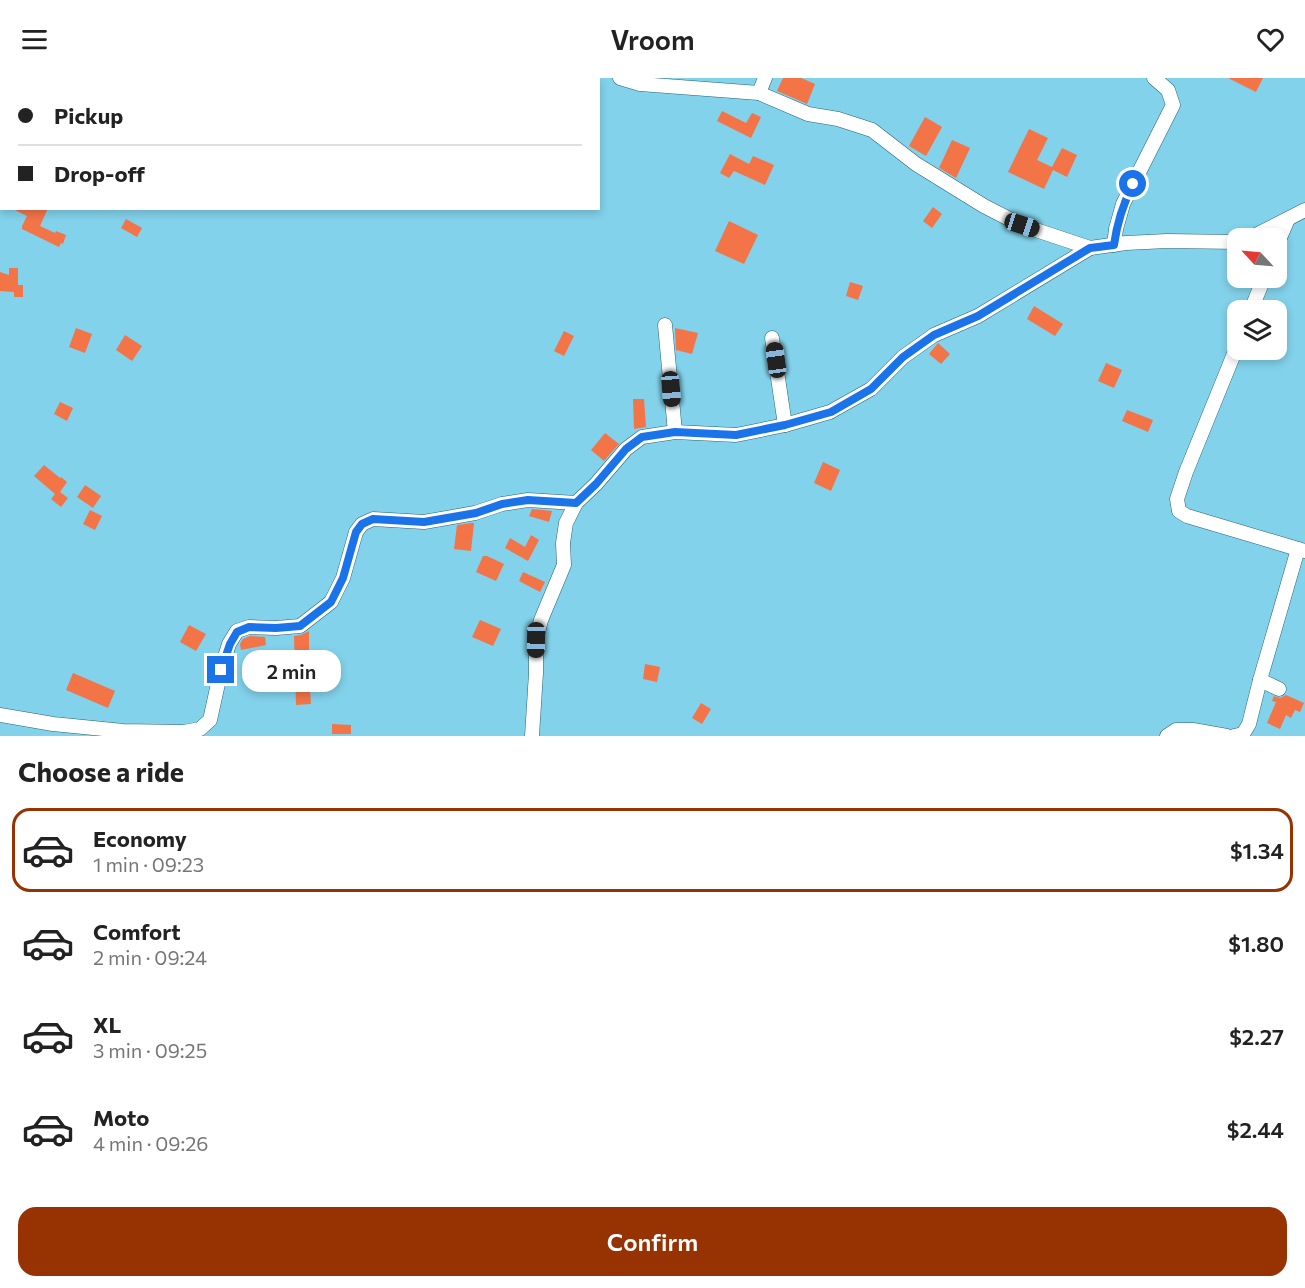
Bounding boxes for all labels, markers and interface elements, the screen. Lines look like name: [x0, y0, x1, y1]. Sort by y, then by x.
icon: menu: [18, 23, 51, 56]
text: Vroom: [610, 23, 695, 56]
icon: heart: [1254, 23, 1287, 56]
text: Pickup: [54, 102, 123, 129]
text: Drop-off: [54, 160, 145, 187]
route start: [1119, 170, 1146, 197]
car: [1002, 211, 1042, 239]
north arrow: [1227, 228, 1287, 288]
map controls: [1227, 228, 1287, 360]
button: layers: [1227, 300, 1287, 360]
car: [765, 341, 787, 379]
car: [660, 370, 682, 408]
car: [527, 622, 545, 658]
callout: 2 min: [242, 649, 341, 691]
route end: [207, 656, 234, 683]
text: 2 min: [267, 659, 316, 683]
text: Choose a ride: [18, 755, 184, 788]
icon: car: [21, 823, 75, 877]
text: Economy: [93, 825, 187, 852]
text: $1.34: [1230, 837, 1284, 864]
text: 1 min · 09:23: [93, 852, 204, 876]
icon: car: [21, 916, 75, 970]
text: Comfort: [93, 918, 181, 945]
text: $1.80: [1228, 930, 1284, 957]
text: 2 min · 09:24: [93, 945, 207, 969]
icon: car: [21, 1009, 75, 1063]
text: XL: [93, 1011, 121, 1038]
text: $2.27: [1229, 1023, 1284, 1050]
text: 3 min · 09:25: [93, 1038, 207, 1062]
icon: car: [21, 1102, 75, 1156]
text: Moto: [93, 1104, 149, 1131]
text: $2.44: [1227, 1116, 1284, 1143]
text: 4 min · 09:26: [93, 1131, 208, 1155]
button: Confirm: [18, 1207, 1287, 1276]

